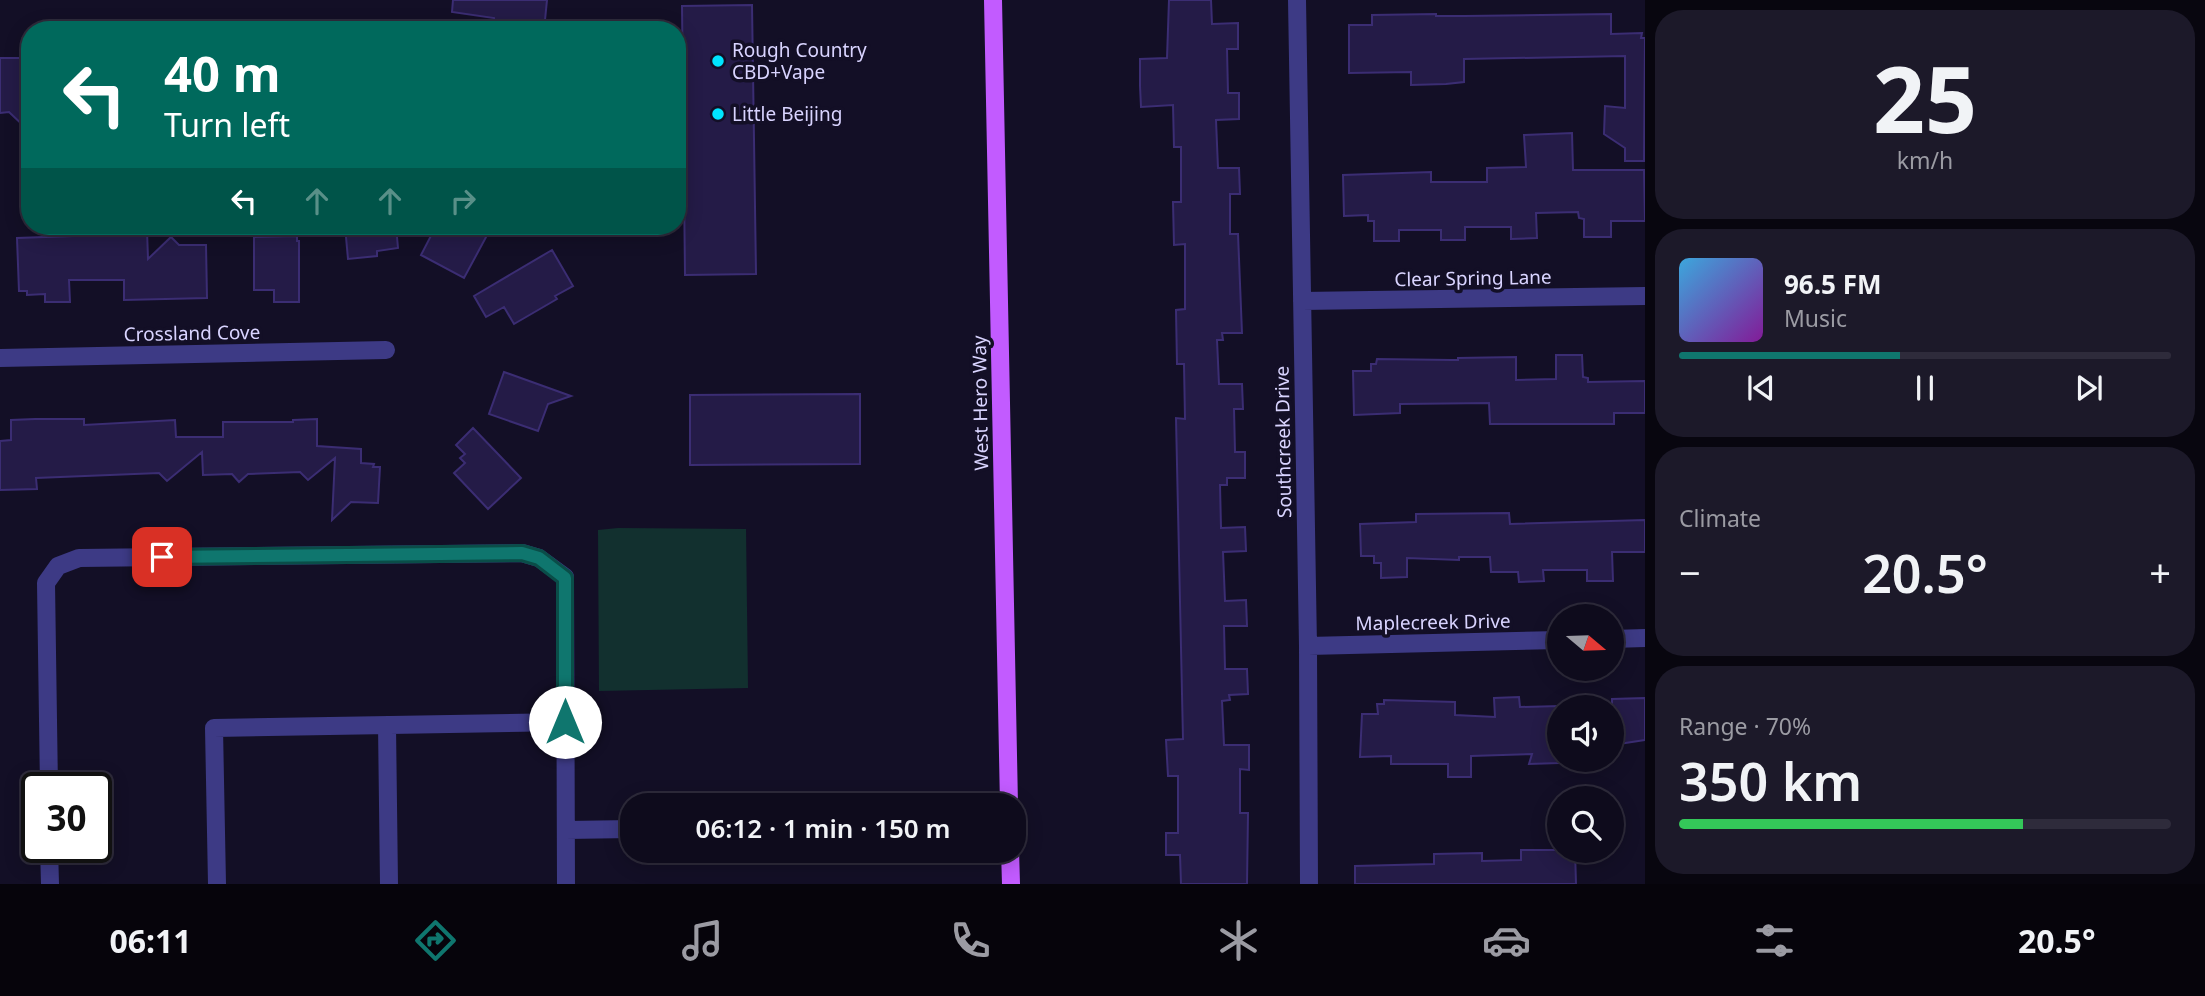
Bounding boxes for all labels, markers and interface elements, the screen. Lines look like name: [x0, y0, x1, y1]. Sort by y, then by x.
text: 25: [1873, 36, 1977, 160]
place label: Rough Country CBD+Vape: [732, 37, 867, 85]
text: 40 m: [164, 40, 281, 106]
icon: left: [49, 49, 140, 140]
marker: Rough Country CBD+Vape: [710, 53, 726, 69]
place label: Little Beijing: [732, 101, 842, 127]
text: Turn left: [164, 103, 290, 146]
marker: Little Beijing: [710, 106, 726, 122]
text: km/h: [1897, 144, 1953, 176]
icon: left: [225, 182, 263, 220]
icon: ahead: [298, 182, 336, 220]
icon: ahead: [371, 182, 409, 220]
icon: right: [444, 182, 482, 220]
street label: Clear Spring Lane: [1394, 264, 1552, 292]
text: 96.5 FM: [1784, 266, 1881, 302]
text: Music: [1784, 302, 1847, 334]
street label: Crossland Cove: [123, 319, 261, 347]
street label: West Hero Way: [966, 335, 994, 471]
street label: Southcreek Drive: [1269, 366, 1297, 518]
icon: previous: [1742, 369, 1780, 407]
icon: pause: [1906, 369, 1944, 407]
icon: next: [2070, 369, 2108, 407]
text: Climate: [1679, 502, 1761, 534]
pin: [132, 527, 192, 587]
text: 20.5°: [1862, 537, 1988, 608]
icon: arrive: [143, 538, 181, 576]
text: −: [1679, 546, 1701, 598]
text: +: [2149, 546, 2171, 598]
north arrow: [1547, 604, 1624, 681]
map controls: [1547, 604, 1624, 863]
street label: Maplecreek Drive: [1355, 608, 1511, 636]
position arrow: [528, 685, 602, 759]
button: sound: [1547, 695, 1624, 772]
text: Range · 70%: [1679, 710, 1811, 742]
text: 350 km: [1679, 745, 1862, 816]
speed limit sign: 30: [21, 772, 112, 863]
button: search: [1547, 786, 1624, 863]
text: 06:12 · 1 min · 150 m: [696, 810, 950, 846]
icon: directions: [411, 916, 460, 965]
icon: music: [678, 916, 727, 965]
icon: phone: [946, 916, 995, 965]
icon: climate: [1214, 916, 1263, 965]
icon: car: [1482, 916, 1531, 965]
icon: filters: [1750, 916, 1799, 965]
text: 06:11: [109, 919, 192, 962]
text: 20.5°: [2018, 919, 2096, 962]

